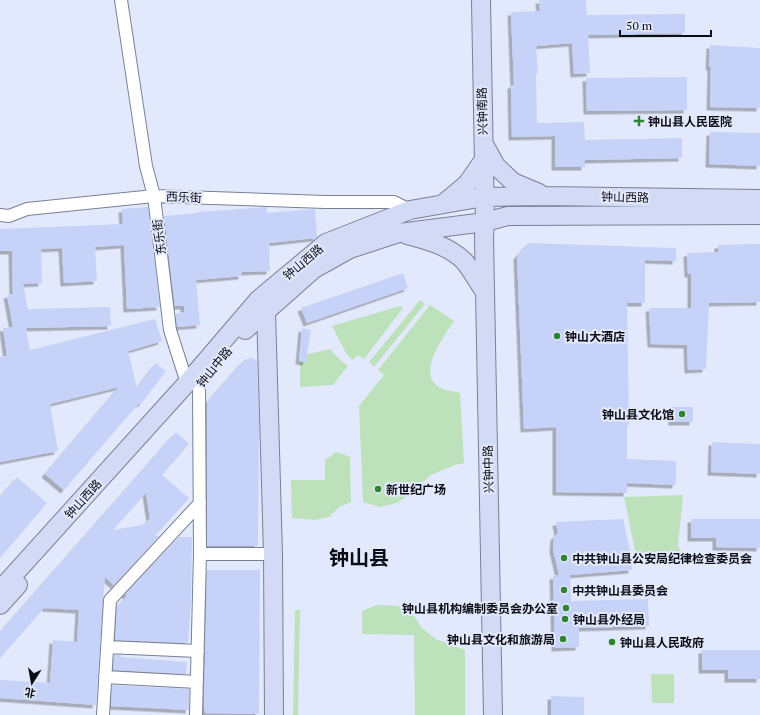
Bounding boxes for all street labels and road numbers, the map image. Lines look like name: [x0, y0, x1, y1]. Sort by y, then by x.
street label: 兴钟南路: [474, 87, 490, 135]
street label: 西乐街: [166, 189, 202, 205]
street label: 钟山西路: [601, 189, 649, 205]
street label: 东乐街: [149, 218, 169, 256]
street label: 钟山西路: [280, 241, 326, 283]
street label: 钟山中路: [193, 344, 235, 390]
street label: 兴钟中路: [480, 445, 496, 493]
street label: 钟山西路: [61, 476, 105, 522]

